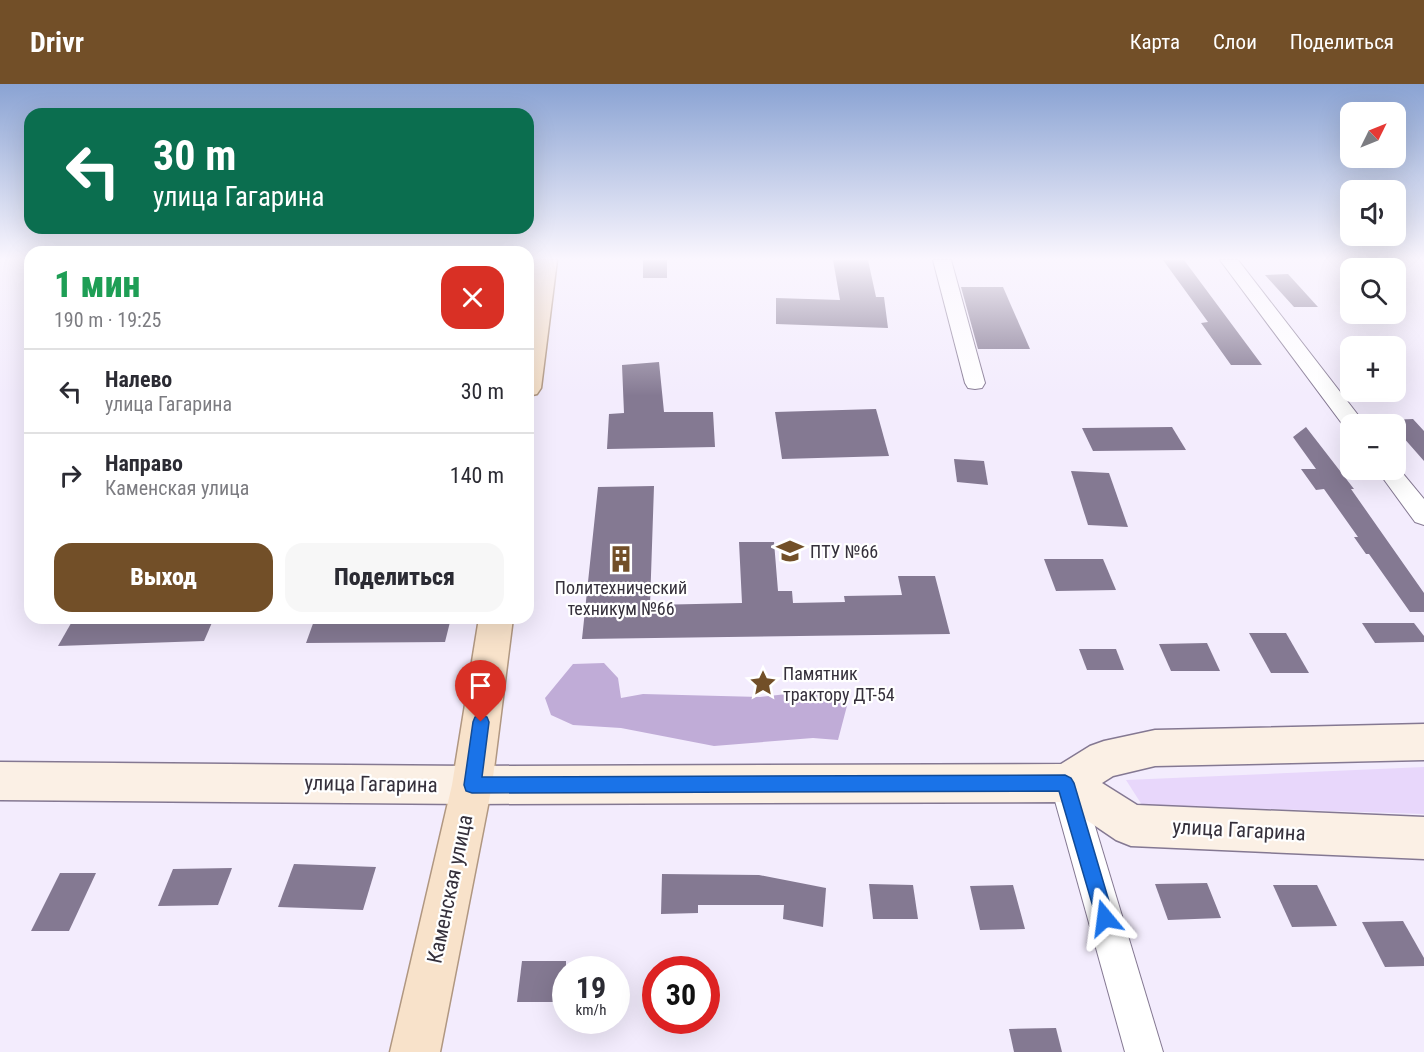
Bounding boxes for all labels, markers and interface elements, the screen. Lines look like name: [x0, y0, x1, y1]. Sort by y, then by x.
text: Drivr: [30, 26, 84, 59]
text: Карта: [1130, 30, 1180, 54]
text: Слои: [1213, 30, 1257, 54]
text: Поделиться: [1290, 30, 1394, 54]
north arrow: [1340, 102, 1406, 168]
map controls: [1340, 102, 1406, 480]
text: 30 m: [153, 131, 236, 180]
icon: left: [54, 132, 132, 210]
button: sound: [1340, 180, 1406, 246]
text: улица Гагарина: [153, 181, 325, 213]
button: search: [1340, 258, 1406, 324]
text: 1 мин: [54, 264, 140, 306]
button: close: [441, 266, 504, 329]
text: 190 m · 19:25: [54, 308, 161, 332]
button: +: [1340, 336, 1406, 402]
text: Налево: [105, 367, 172, 392]
icon: left: [54, 375, 87, 408]
text: 30 m: [461, 379, 504, 404]
text: улица Гагарина: [105, 392, 232, 416]
button: −: [1340, 414, 1406, 480]
text: Направо: [105, 451, 183, 476]
icon: right: [54, 459, 87, 492]
text: 140 m: [450, 463, 504, 488]
text: Каменская улица: [105, 476, 249, 500]
school or university icon: ПТУ №66: [775, 536, 805, 566]
place label: ПТУ №66: [810, 541, 878, 562]
button: Выход: [54, 543, 273, 612]
button: Поделиться: [285, 543, 504, 612]
building icon: Политехнический техникум №66: [606, 544, 636, 574]
place label: Политехнический техникум №66: [555, 577, 687, 619]
pin: [455, 660, 506, 722]
place label: Памятник трактору ДТ-54: [783, 663, 895, 705]
place icon: Памятник трактору ДТ-54: [748, 668, 778, 698]
icon: arrive: [464, 669, 497, 702]
street label: улица Гагарина: [304, 771, 438, 797]
street label: Каменская улица: [423, 812, 477, 966]
street label: улица Гагарина: [1172, 815, 1306, 845]
position arrow: [1073, 886, 1137, 950]
speed limit sign: 30: [642, 956, 720, 1034]
text: 19: [576, 970, 606, 1005]
text: km/h: [576, 1001, 606, 1019]

